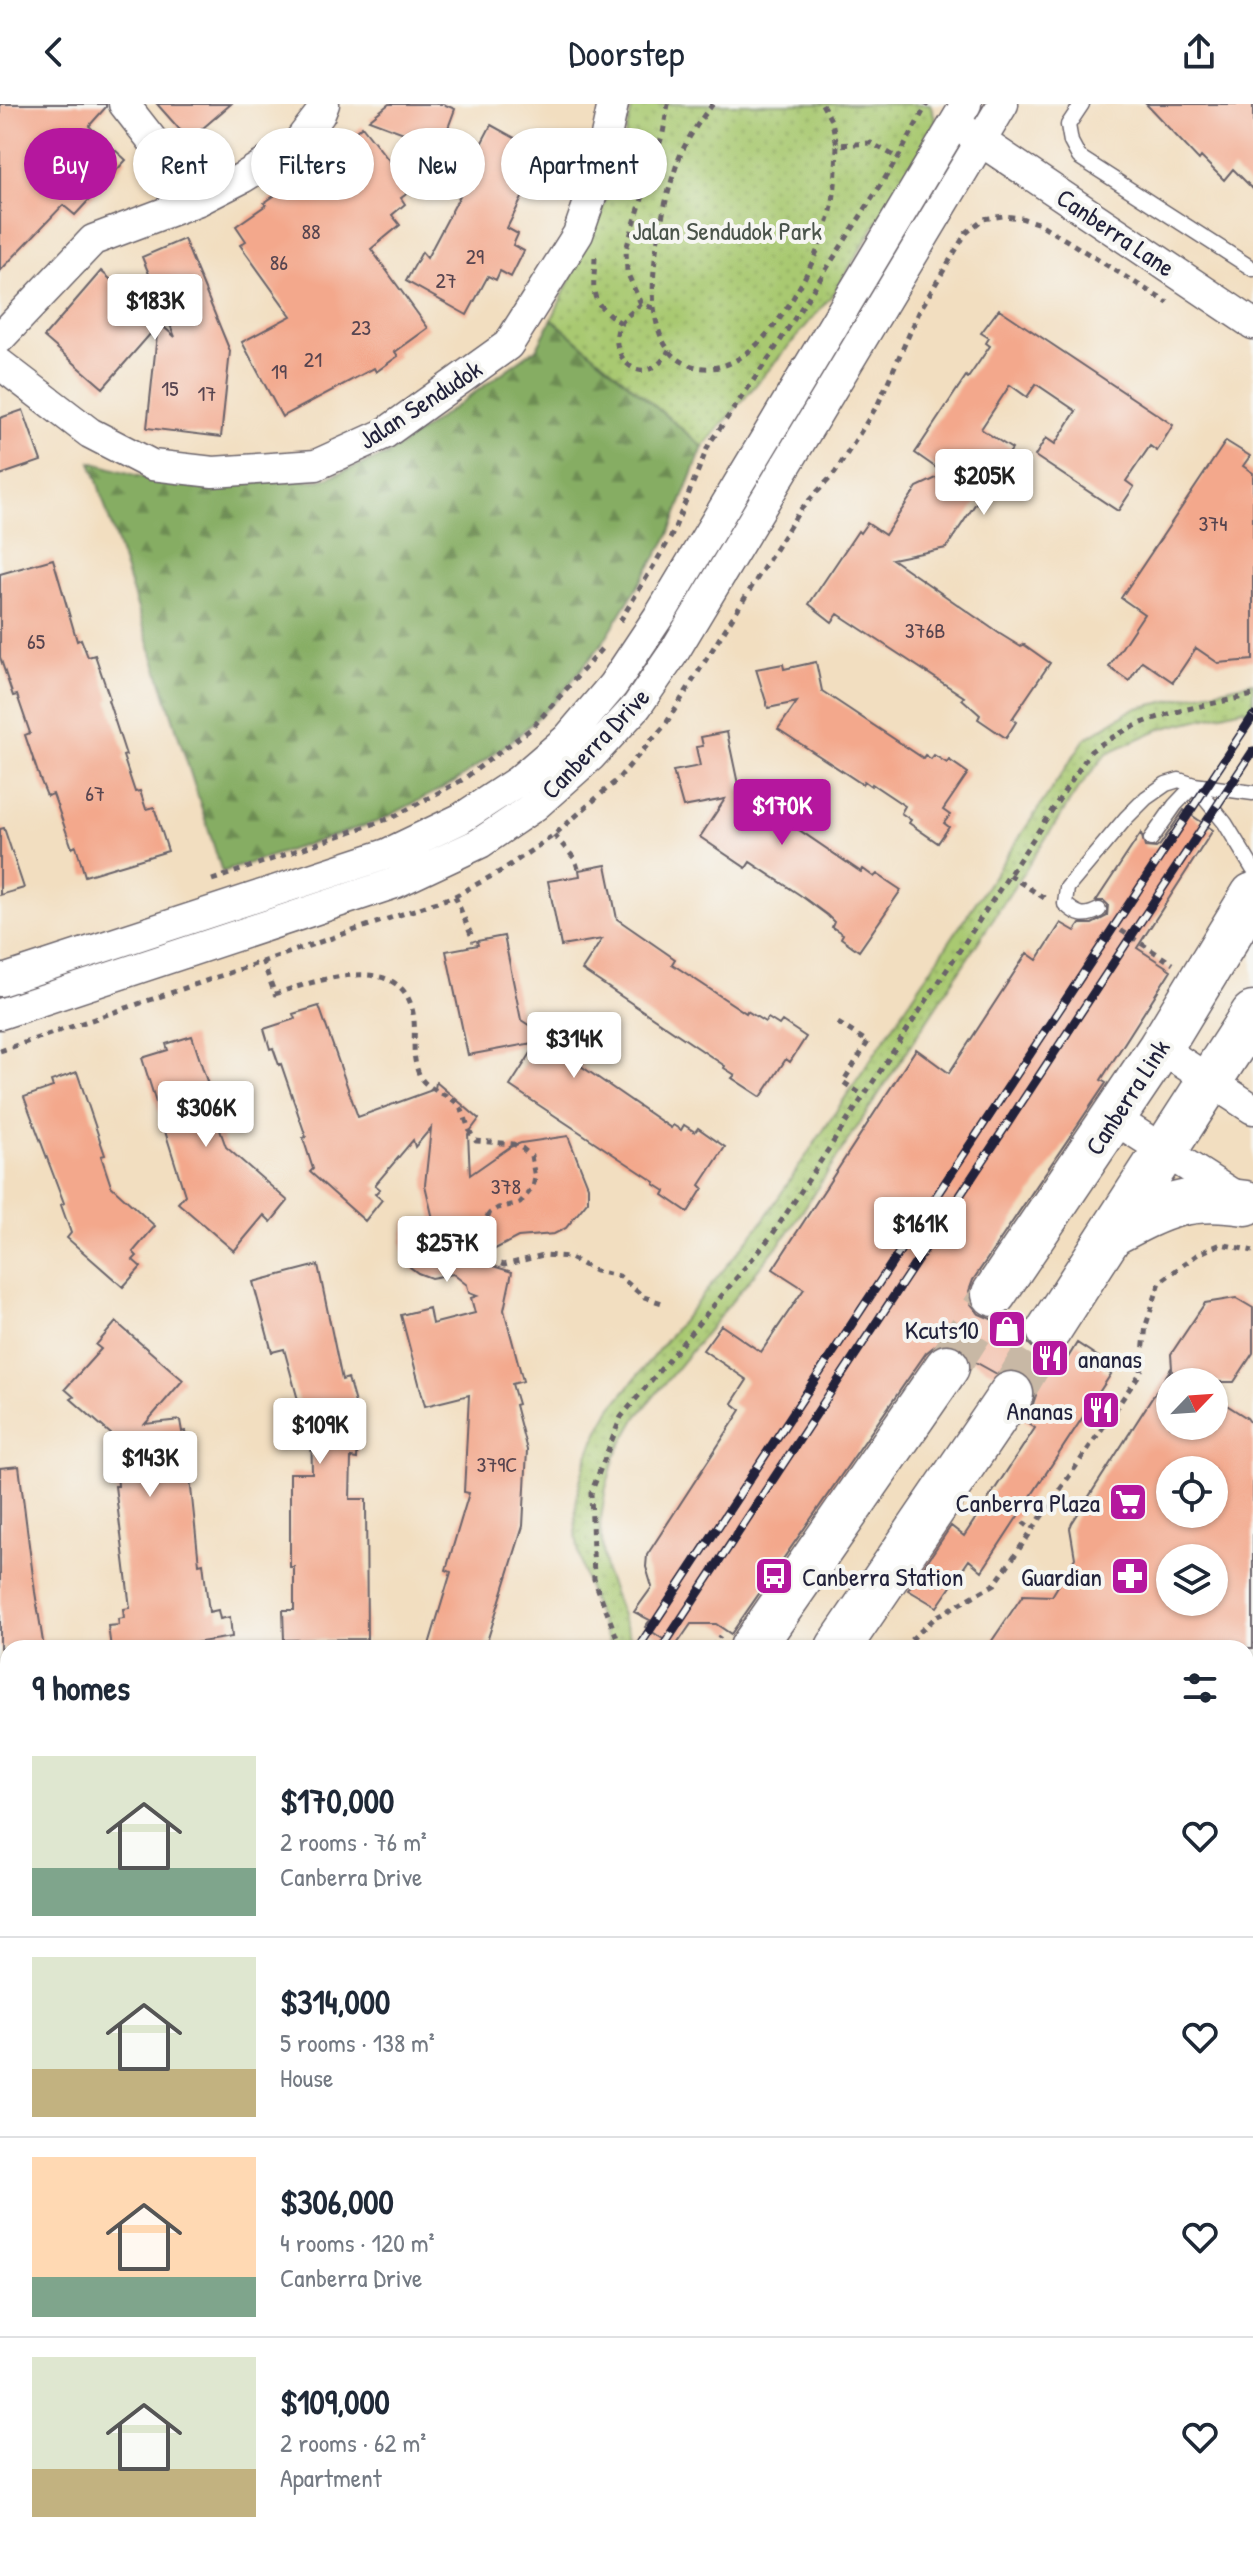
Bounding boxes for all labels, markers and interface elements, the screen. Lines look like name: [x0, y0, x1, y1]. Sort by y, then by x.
text: Doorstep: [569, 28, 684, 77]
icon: back: [32, 30, 76, 74]
icon: share: [1177, 30, 1221, 74]
chip: Buy: [24, 128, 117, 200]
chip: Rent: [133, 128, 235, 200]
chip: Filters: [251, 128, 374, 200]
chip: New: [390, 128, 485, 200]
chip: Apartment: [501, 128, 667, 200]
street label: Canberra Lane: [1050, 180, 1182, 284]
park label: Jalan Sendudok Park: [632, 213, 822, 248]
house number: 88: [301, 216, 321, 246]
house number: 29: [466, 241, 484, 271]
house number: 86: [270, 247, 288, 277]
house number: 27: [435, 265, 457, 295]
pin: $183K: [99, 274, 211, 342]
text: $183K: [125, 282, 185, 317]
house number: 23: [351, 312, 371, 342]
house number: 21: [304, 344, 322, 374]
street label: Jalan Sendudok: [351, 351, 489, 457]
house number: 19: [271, 356, 287, 386]
house number: 15: [161, 373, 179, 403]
house number: 17: [198, 378, 216, 408]
pin: $205K: [928, 449, 1040, 517]
text: $205K: [953, 457, 1015, 492]
house number: 374: [1199, 508, 1228, 538]
house number: 376B: [905, 615, 945, 645]
house number: 65: [27, 626, 45, 656]
street label: Canberra Drive: [533, 680, 657, 806]
house number: 67: [85, 778, 105, 808]
pin: $170K: [726, 779, 838, 847]
text: $170K: [752, 787, 812, 822]
pin: $314K: [518, 1012, 630, 1080]
text: $314K: [545, 1020, 603, 1055]
street label: Canberra Link: [1077, 1032, 1178, 1162]
pin: $306K: [150, 1081, 262, 1149]
text: $306K: [176, 1089, 236, 1124]
house number: 378: [491, 1171, 521, 1201]
pin: $161K: [864, 1197, 976, 1265]
text: $161K: [892, 1205, 948, 1240]
pin: $257K: [391, 1216, 503, 1284]
text: $257K: [416, 1224, 478, 1259]
shop icon: Kcuts10: [986, 1308, 1028, 1350]
place label: Kcuts10: [905, 1312, 979, 1347]
restaurant icon: ananas: [1029, 1337, 1071, 1379]
place label: ananas: [1078, 1341, 1142, 1376]
north arrow: [1156, 1368, 1228, 1440]
map controls: [1156, 1368, 1228, 1616]
restaurant icon: Ananas: [1080, 1389, 1122, 1431]
place label: Ananas: [1006, 1393, 1073, 1428]
pin: $109K: [264, 1398, 376, 1466]
text: $109K: [291, 1406, 349, 1441]
pin: $143K: [94, 1431, 206, 1499]
text: $143K: [121, 1439, 179, 1474]
house number: 379C: [477, 1449, 517, 1479]
button: locate: [1156, 1456, 1228, 1528]
supermarket icon: Canberra Plaza: [1107, 1481, 1149, 1523]
place label: Canberra Plaza: [956, 1485, 1100, 1520]
button: layers: [1156, 1544, 1228, 1616]
bus stop icon: Canberra Station: [753, 1555, 795, 1597]
pharmacy icon: Guardian: [1109, 1555, 1151, 1597]
place label: Canberra Station: [802, 1559, 964, 1594]
place label: Guardian: [1021, 1559, 1102, 1594]
text: 9 homes: [32, 1665, 130, 1711]
icon: filters: [1178, 1666, 1222, 1710]
text: $170,000: [280, 1778, 394, 1824]
icon: home: [96, 1788, 192, 1884]
icon: heart: [1178, 1814, 1222, 1858]
text: 2 rooms · 76 m²: [280, 1824, 427, 1859]
text: Canberra Drive: [280, 1859, 422, 1894]
text: $314,000: [280, 1979, 390, 2025]
icon: home: [96, 1989, 192, 2085]
icon: heart: [1178, 2015, 1222, 2059]
text: 5 rooms · 138 m²: [280, 2025, 435, 2060]
text: House: [280, 2060, 333, 2095]
text: $306,000: [280, 2179, 394, 2225]
icon: home: [96, 2189, 192, 2285]
icon: heart: [1178, 2215, 1222, 2259]
text: 4 rooms · 120 m²: [280, 2225, 434, 2260]
text: Canberra Drive: [280, 2260, 422, 2295]
text: $109,000: [280, 2379, 390, 2425]
icon: home: [96, 2389, 192, 2485]
icon: heart: [1178, 2415, 1222, 2459]
text: 2 rooms · 62 m²: [280, 2425, 426, 2460]
text: Apartment: [280, 2460, 382, 2495]

